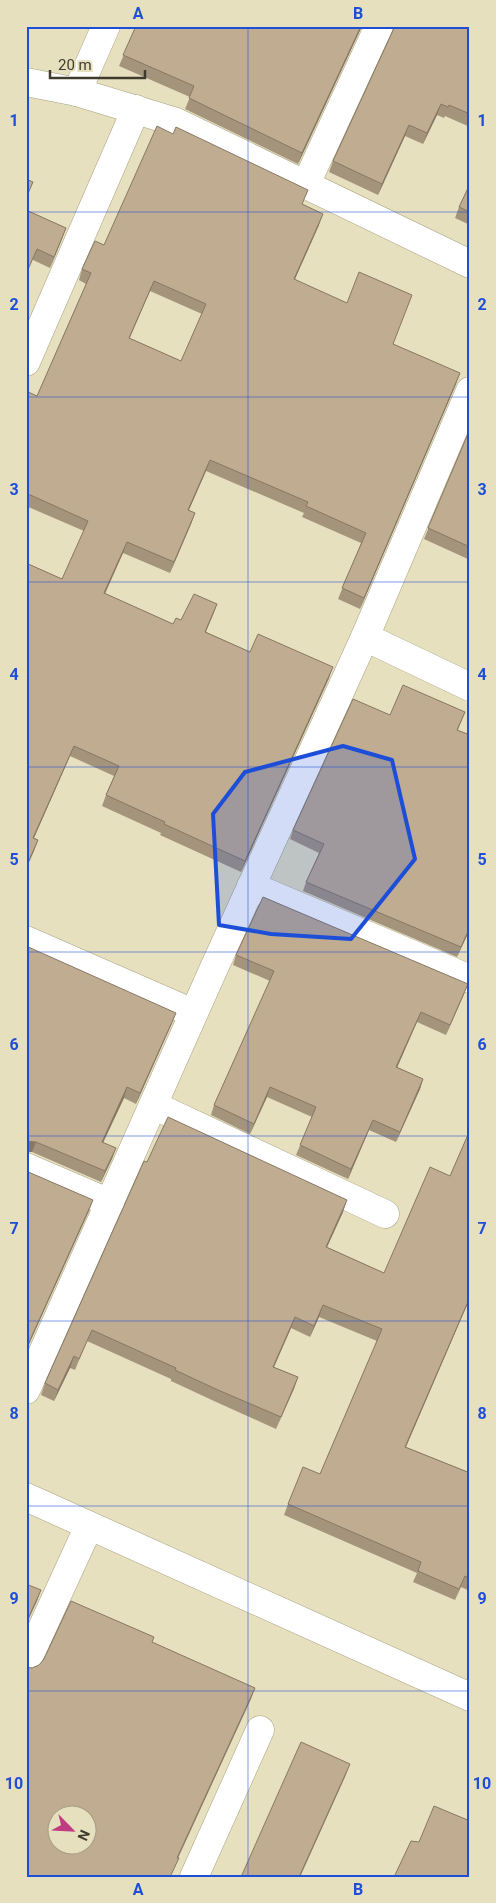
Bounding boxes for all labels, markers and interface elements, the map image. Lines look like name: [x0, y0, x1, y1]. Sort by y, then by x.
text: A: [133, 4, 144, 23]
text: B: [353, 4, 363, 23]
scale bar: [50, 48, 145, 80]
text: 20 m: [58, 56, 92, 74]
text: 1: [9, 111, 19, 130]
text: 1: [477, 111, 487, 130]
text: 2: [9, 295, 19, 314]
text: 2: [477, 295, 487, 314]
text: 3: [9, 480, 19, 499]
text: 3: [477, 480, 487, 499]
text: 4: [9, 665, 19, 684]
text: 4: [477, 665, 487, 684]
text: 5: [9, 850, 19, 869]
text: 5: [477, 850, 487, 869]
text: 6: [9, 1035, 19, 1054]
text: 6: [477, 1035, 487, 1054]
text: 7: [9, 1219, 19, 1238]
text: 7: [477, 1219, 487, 1238]
text: 8: [9, 1404, 19, 1423]
text: 8: [477, 1404, 487, 1423]
text: 9: [9, 1589, 19, 1608]
text: 9: [477, 1589, 487, 1608]
text: 10: [5, 1774, 23, 1793]
text: 10: [473, 1774, 491, 1793]
north arrow: [48, 1806, 98, 1856]
text: N: [75, 1828, 93, 1843]
text: A: [133, 1880, 144, 1899]
text: B: [353, 1880, 363, 1899]

